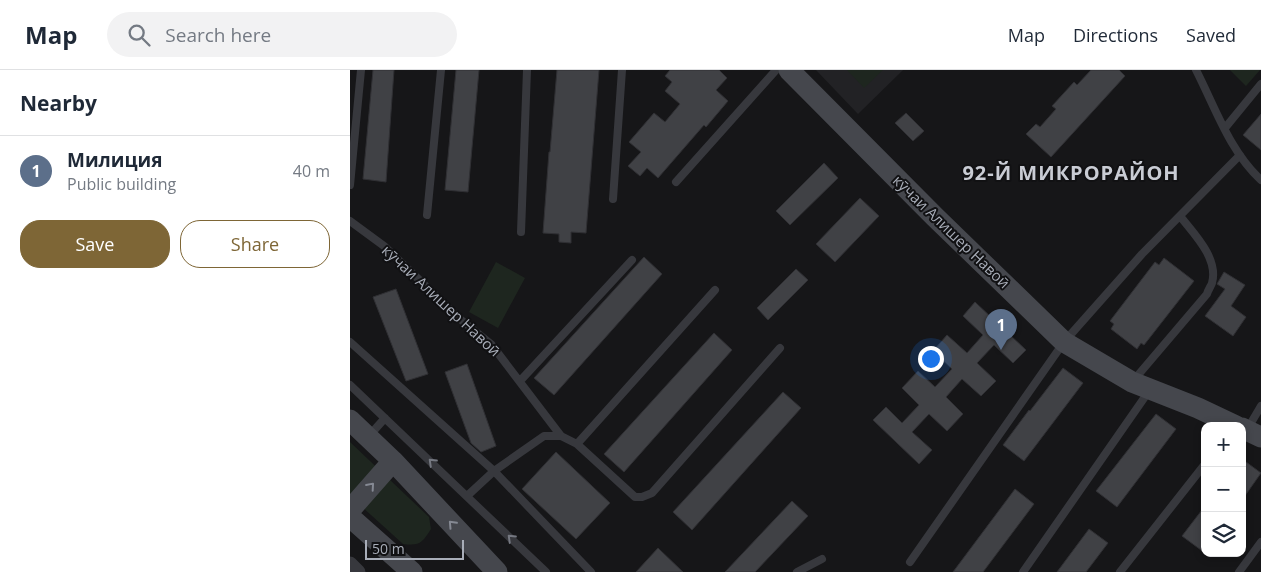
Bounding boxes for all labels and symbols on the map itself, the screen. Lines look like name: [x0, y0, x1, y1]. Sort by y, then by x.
district label: 92-Й МИКРОРАЙОН: [962, 159, 1180, 186]
street label: кӯчаи Алишер Навоӣ: [889, 170, 1014, 292]
street label: кӯчаи Алишер Навоӣ: [378, 240, 505, 360]
pin: 1: [985, 309, 1017, 350]
your location: [918, 346, 944, 372]
one-way arrow: [428, 459, 437, 468]
one-way arrow: [366, 482, 375, 491]
one-way arrow: [449, 520, 458, 529]
one-way arrow: [507, 535, 516, 544]
scale bar: [365, 537, 464, 560]

